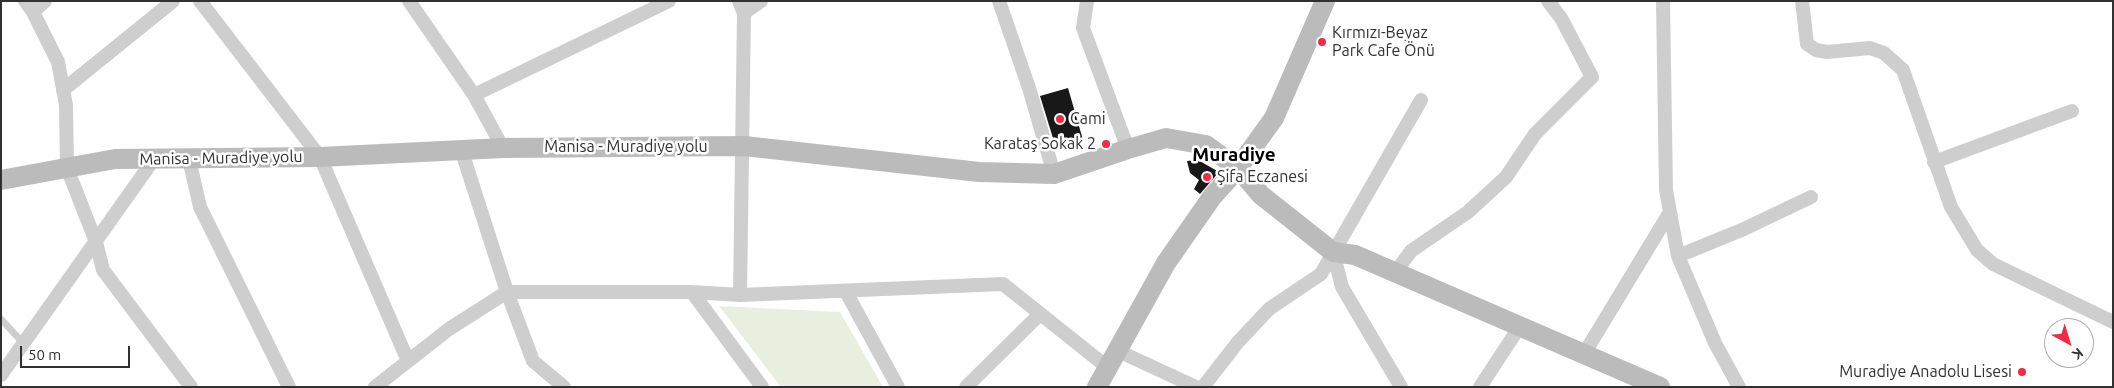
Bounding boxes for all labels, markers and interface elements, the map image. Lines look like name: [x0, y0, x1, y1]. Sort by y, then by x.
place label: Kırmızı-Beyaz Park Cafe Önü: [1332, 23, 1435, 61]
marker: Kırmızı-Beyaz Park Cafe Önü: [1316, 36, 1328, 48]
place label: Cami: [1070, 109, 1106, 129]
marker: Cami: [1054, 113, 1066, 125]
place label: Karataş Sokak 2: [984, 134, 1096, 154]
street label: Manisa - Muradiye yolu: [544, 137, 708, 157]
marker: Karataş Sokak 2: [1100, 138, 1112, 150]
district label: Muradiye: [1192, 144, 1276, 166]
street label: Manisa - Muradiye yolu: [139, 147, 303, 169]
place label: Şifa Eczanesi: [1217, 167, 1308, 187]
marker: Şifa Eczanesi: [1201, 171, 1213, 183]
north arrow: [2044, 318, 2094, 368]
scale bar: [22, 336, 132, 368]
text: K: [2069, 345, 2086, 363]
text: 50 m: [28, 346, 61, 363]
place label: Muradiye Anadolu Lisesi: [1839, 362, 2012, 382]
marker: Muradiye Anadolu Lisesi: [2016, 366, 2028, 378]

